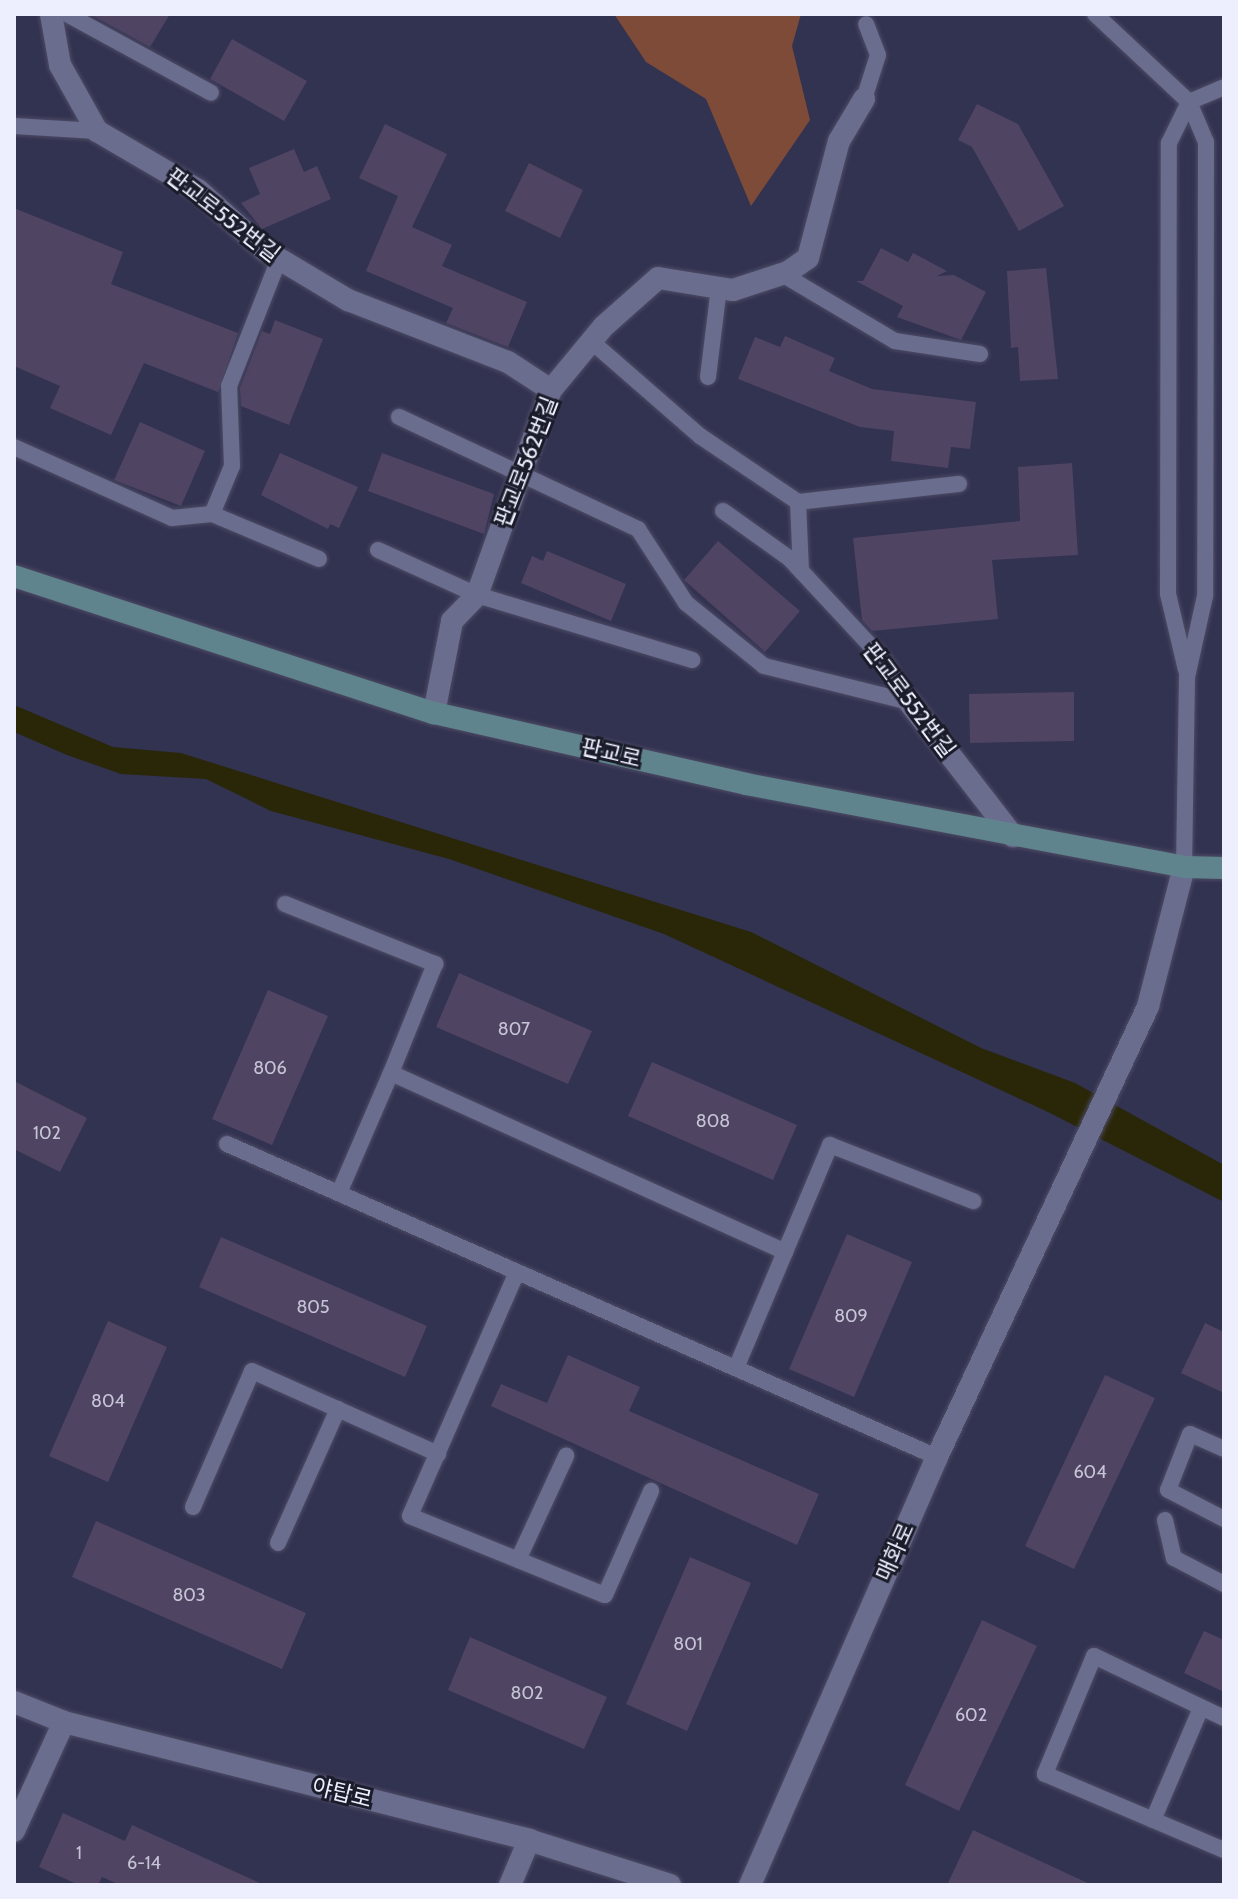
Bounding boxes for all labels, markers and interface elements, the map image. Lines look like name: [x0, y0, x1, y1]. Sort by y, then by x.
street label: 판교로552번길: [161, 163, 285, 267]
street label: 판교로562번길: [489, 393, 563, 531]
street label: 판교로552번길: [857, 638, 961, 762]
street label: 판교로: [578, 733, 644, 773]
house number: 807: [498, 1018, 530, 1040]
house number: 806: [253, 1057, 287, 1079]
house number: 808: [696, 1110, 730, 1132]
house number: 102: [33, 1122, 61, 1144]
house number: 805: [296, 1296, 330, 1318]
house number: 809: [834, 1305, 868, 1327]
house number: 804: [91, 1390, 125, 1412]
house number: 604: [1073, 1461, 1107, 1483]
street label: 매화로: [871, 1519, 919, 1585]
house number: 803: [172, 1584, 206, 1606]
house number: 801: [673, 1633, 703, 1655]
house number: 802: [511, 1682, 543, 1704]
house number: 602: [955, 1704, 987, 1726]
street label: 야탑로: [309, 1773, 375, 1813]
house number: 1: [76, 1842, 82, 1864]
house number: 6-14: [127, 1852, 161, 1874]

